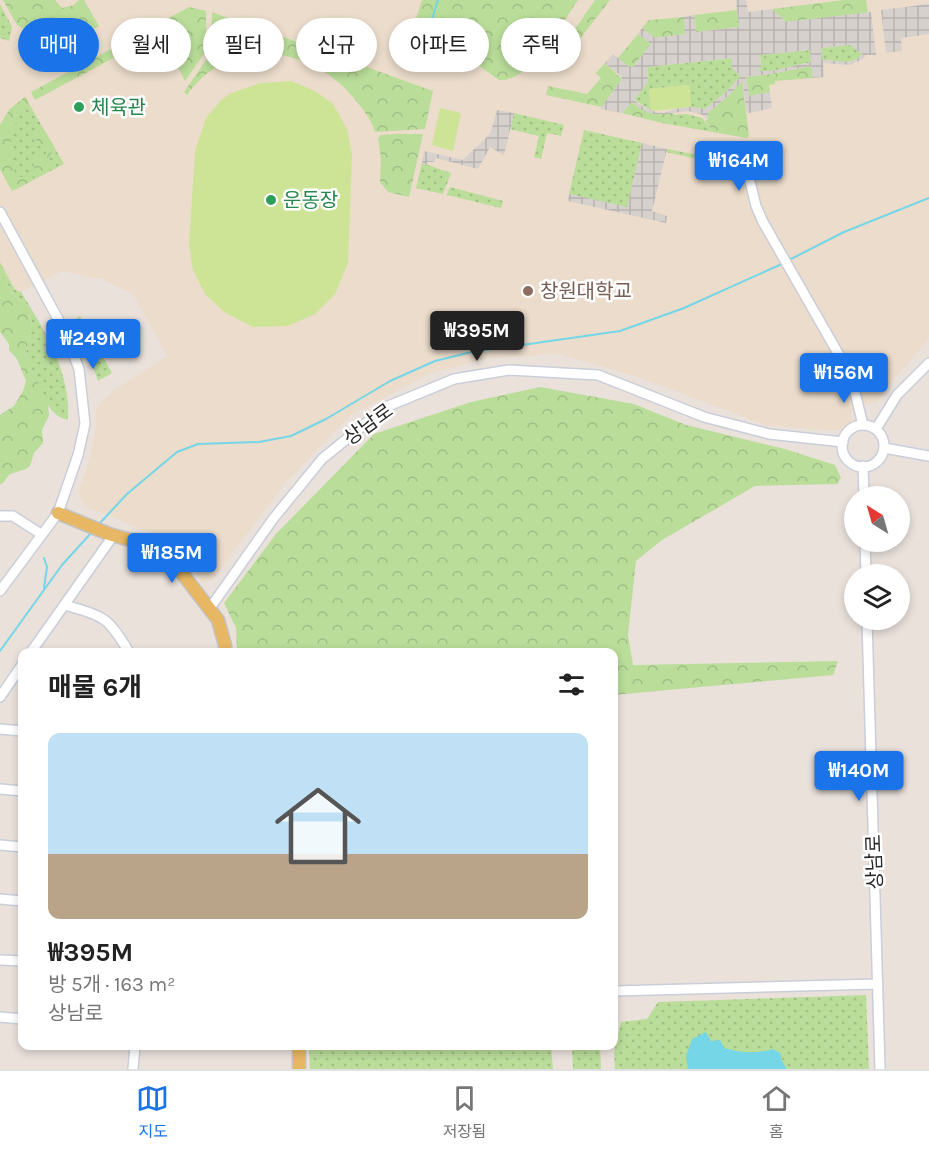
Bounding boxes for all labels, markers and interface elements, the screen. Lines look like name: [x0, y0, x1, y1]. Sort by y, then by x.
chip: 매매: [18, 18, 99, 72]
chip: 월세: [111, 18, 191, 72]
chip: 필터: [203, 18, 284, 72]
chip: 신규: [296, 18, 377, 72]
chip: 아파트: [389, 18, 489, 72]
chip: 주택: [501, 18, 581, 72]
place label: 체육관: [91, 96, 146, 119]
marker: 체육관: [72, 100, 86, 114]
pin: ₩164M: [697, 141, 781, 192]
text: ₩164M: [709, 149, 769, 172]
place label: 운동장: [283, 189, 338, 212]
marker: 운동장: [264, 193, 278, 207]
place label: 창원대학교: [540, 280, 632, 303]
marker: 창원대학교: [521, 284, 535, 298]
pin: ₩395M: [435, 311, 519, 362]
pin: ₩249M: [51, 319, 135, 370]
text: ₩395M: [444, 319, 510, 342]
text: ₩249M: [60, 327, 126, 350]
pin: ₩156M: [802, 353, 886, 404]
text: ₩156M: [814, 361, 874, 384]
street label: 상남로: [339, 399, 397, 450]
north arrow: [844, 486, 910, 552]
map controls: [844, 486, 910, 630]
pin: ₩185M: [130, 533, 214, 584]
text: ₩185M: [142, 541, 203, 564]
button: layers: [844, 564, 910, 630]
icon: filters: [555, 668, 588, 701]
text: 매물 6개: [48, 672, 142, 703]
pin: ₩140M: [817, 751, 901, 802]
text: ₩140M: [829, 759, 889, 782]
icon: home: [264, 772, 372, 880]
street label: 상남로: [862, 834, 887, 890]
text: ₩395M: [48, 937, 133, 968]
text: 방 5개 · 163 m²: [48, 973, 175, 996]
text: 상남로: [48, 1002, 103, 1025]
tab: 지도: [136, 1082, 169, 1142]
tab: 저장됨: [442, 1082, 487, 1142]
tab: 홈: [760, 1082, 793, 1142]

